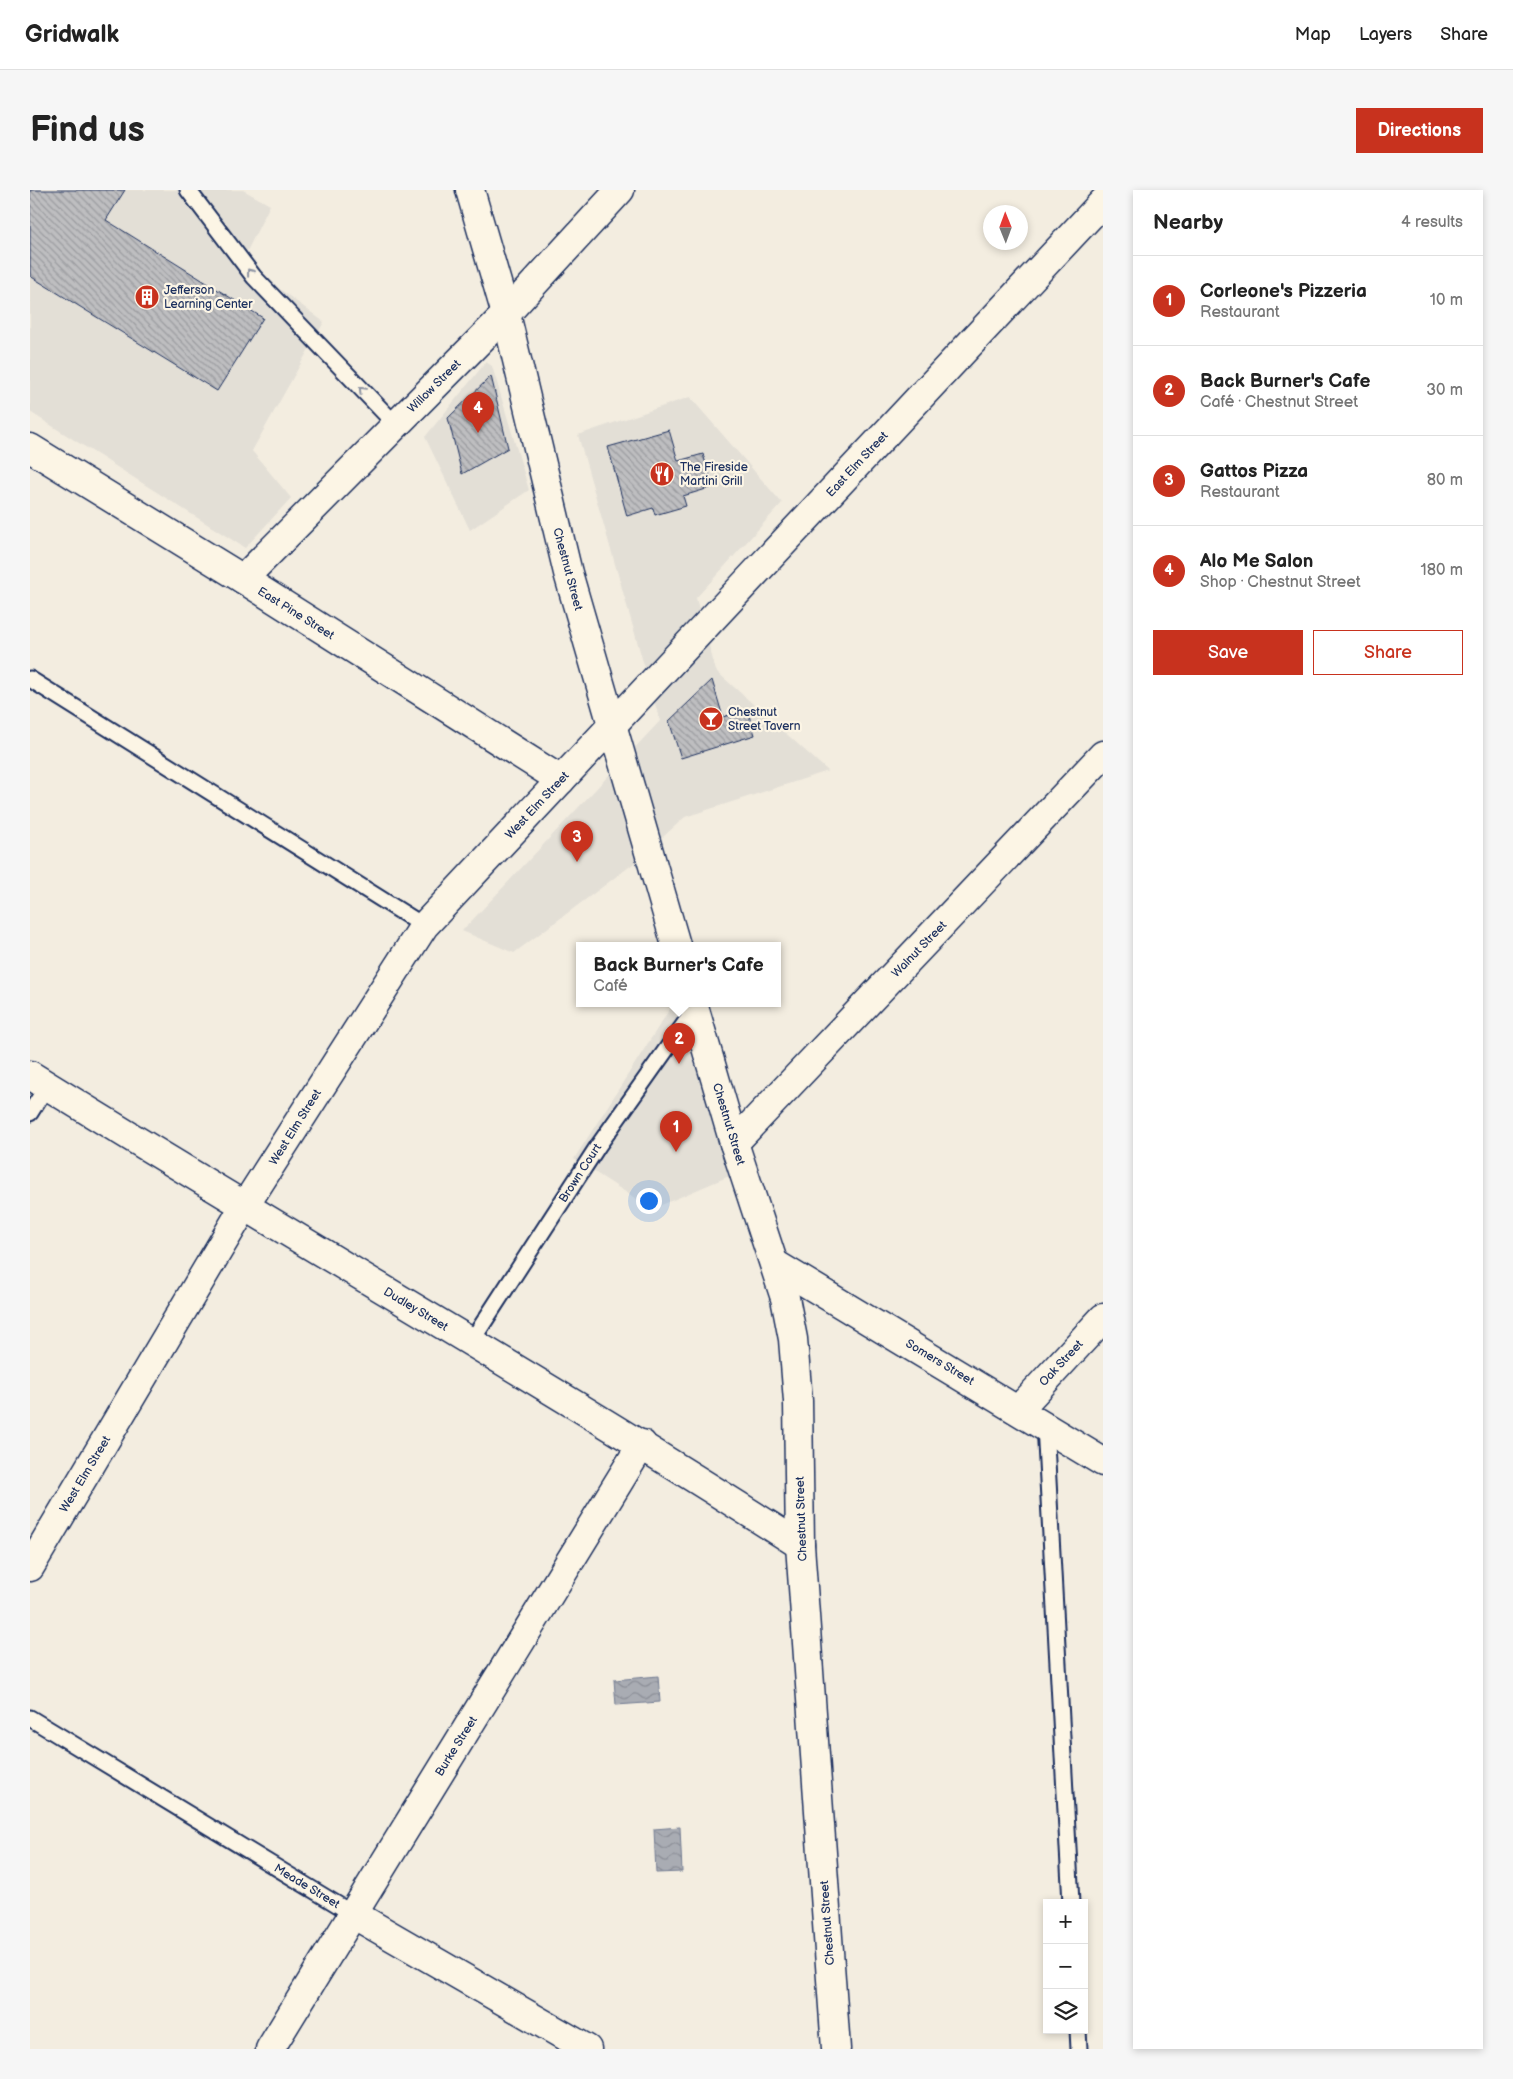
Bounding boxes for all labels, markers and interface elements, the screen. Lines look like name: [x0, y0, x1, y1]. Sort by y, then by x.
text: Gridwalk: [25, 20, 119, 49]
text: Map: [1295, 24, 1331, 45]
text: Layers: [1359, 24, 1412, 45]
text: Share: [1440, 24, 1488, 45]
button: Directions: [1356, 108, 1483, 153]
text: Find us: [30, 109, 145, 152]
north arrow: [983, 205, 1028, 250]
text: Nearby: [1153, 210, 1223, 235]
text: 4 results: [1401, 213, 1463, 232]
one-way arrow: [248, 269, 256, 278]
text: Corleone's Pizzeria: [1200, 280, 1367, 303]
place label: Jefferson Learning Center: [164, 283, 253, 312]
building icon: Jefferson Learning Center: [134, 284, 160, 310]
text: 1: [1166, 291, 1172, 310]
text: 10 m: [1430, 291, 1463, 310]
text: Restaurant: [1200, 303, 1280, 322]
street label: Willow Street: [405, 356, 464, 416]
text: Back Burner's Cafe: [1200, 370, 1370, 393]
text: 2: [1164, 381, 1174, 400]
text: 30 m: [1426, 381, 1463, 400]
one-way arrow: [359, 386, 368, 395]
pin: 4: [462, 392, 494, 433]
text: Café · Chestnut Street: [1200, 393, 1358, 412]
street label: East Elm Street: [823, 428, 892, 500]
place label: The Fireside Martini Grill: [680, 460, 748, 489]
text: Gattos Pizza: [1200, 460, 1308, 483]
restaurant icon: The Fireside Martini Grill: [649, 461, 675, 487]
text: 3: [1164, 471, 1174, 490]
text: 80 m: [1427, 471, 1463, 490]
text: Restaurant: [1200, 483, 1280, 502]
street label: Chestnut Street: [549, 526, 586, 612]
text: Alo Me Salon: [1200, 550, 1313, 573]
text: 4: [1164, 561, 1174, 580]
text: 180 m: [1421, 561, 1463, 580]
text: Shop · Chestnut Street: [1200, 573, 1361, 592]
street label: East Pine Street: [255, 584, 337, 643]
button: Save: [1153, 630, 1303, 675]
button: Share: [1313, 630, 1463, 675]
place label: Chestnut Street Tavern: [728, 705, 801, 734]
bar icon: Chestnut Street Tavern: [698, 706, 724, 732]
street label: West Elm Street: [502, 768, 573, 842]
pin: 3: [561, 821, 593, 862]
street label: Walnut Street: [889, 918, 950, 981]
popup: [576, 942, 781, 1007]
text: Back Burner's Cafe: [593, 954, 764, 977]
text: Café: [593, 977, 628, 996]
pin: 2: [663, 1023, 695, 1064]
street label: Chestnut Street: [709, 1081, 748, 1167]
street label: West Elm Street: [266, 1086, 325, 1168]
pin: 1: [660, 1111, 692, 1152]
street label: Brown Court: [556, 1141, 605, 1206]
your location: [636, 1188, 662, 1214]
street label: Dudley Street: [381, 1284, 451, 1335]
street label: Somers Street: [903, 1336, 977, 1389]
street label: Oak Street: [1036, 1337, 1087, 1390]
street label: West Elm Street: [57, 1433, 114, 1515]
street label: Chestnut Street: [793, 1476, 810, 1562]
street label: Burke Street: [432, 1713, 481, 1779]
street label: Meade Street: [271, 1861, 343, 1912]
street label: Chestnut Street: [817, 1880, 838, 1966]
map controls: [1043, 1899, 1088, 2034]
button: +: [1043, 1899, 1088, 1944]
button: −: [1043, 1944, 1088, 1989]
button: layers: [1043, 1989, 1088, 2034]

